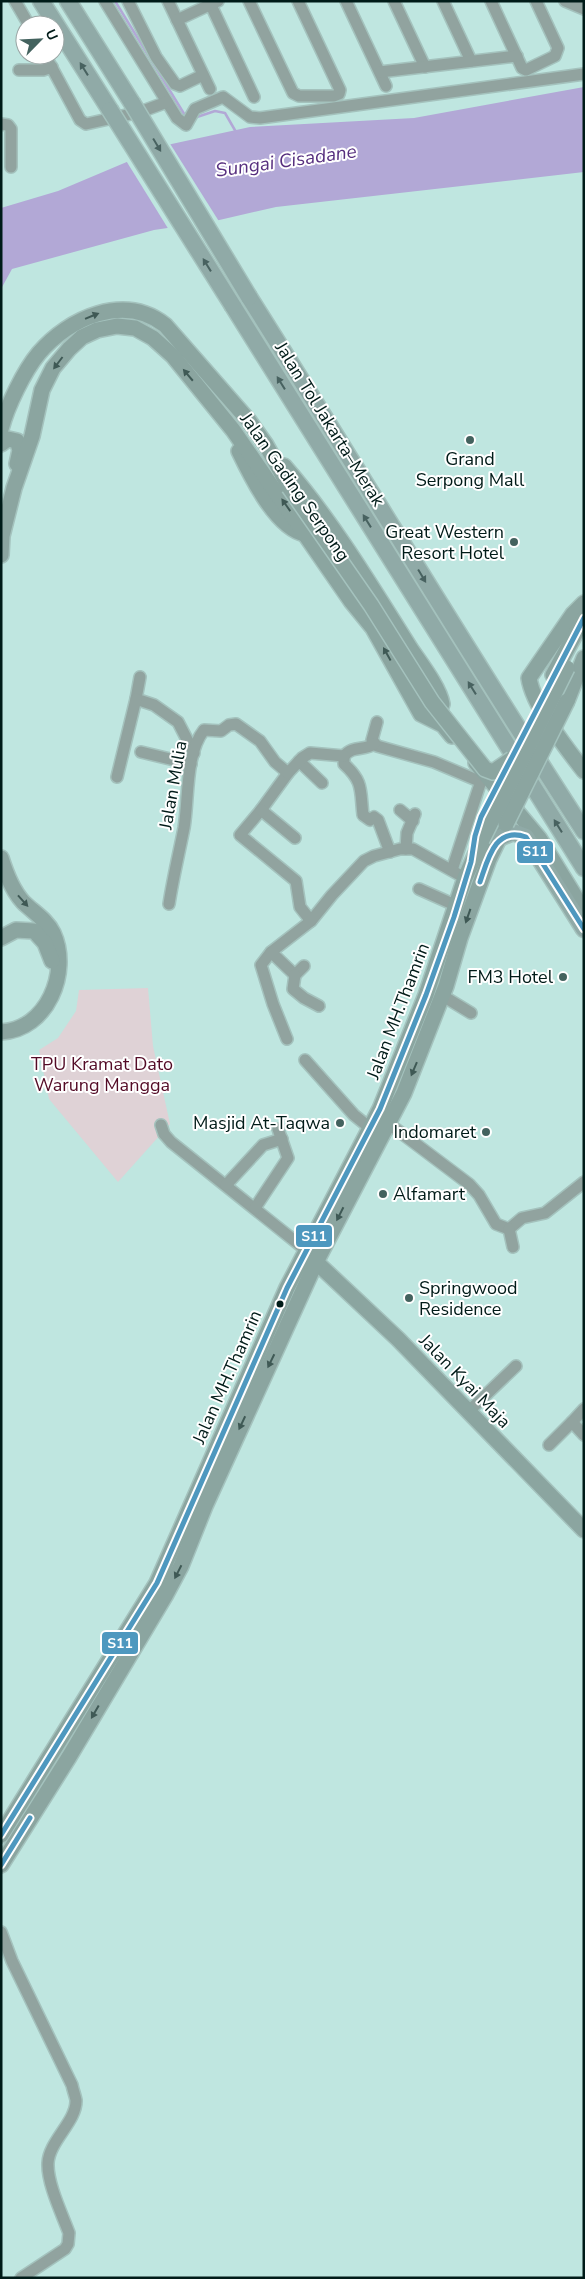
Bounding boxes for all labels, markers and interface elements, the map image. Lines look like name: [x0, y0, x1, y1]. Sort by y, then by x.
north arrow: [15, 15, 65, 65]
text: U: [41, 26, 62, 44]
one-way arrow: [79, 62, 89, 75]
one-way arrow: [152, 138, 162, 151]
water label: Sungai Cisadane: [214, 138, 358, 184]
one-way arrow: [203, 258, 212, 272]
one-way arrow: [85, 312, 100, 320]
street label: Jalan Tol Jakarta–Merak: [269, 336, 391, 512]
one-way arrow: [53, 356, 63, 370]
one-way arrow: [183, 369, 194, 382]
one-way arrow: [276, 377, 286, 390]
street label: Jalan Gading Serpong: [234, 407, 355, 566]
marker: Grand Serpong Mall: [464, 434, 476, 446]
place label: Grand Serpong Mall: [416, 447, 525, 492]
one-way arrow: [281, 498, 291, 512]
one-way arrow: [362, 514, 372, 527]
place label: Great Western Resort Hotel: [385, 520, 505, 565]
marker: Great Western Resort Hotel: [508, 536, 520, 548]
one-way arrow: [417, 570, 426, 583]
one-way arrow: [383, 646, 391, 661]
one-way arrow: [467, 682, 476, 695]
street label: Jalan Mulia: [153, 739, 193, 832]
one-way arrow: [553, 820, 563, 833]
line badge: S11: [516, 840, 554, 864]
text: S11: [522, 842, 548, 861]
one-way arrow: [17, 895, 29, 907]
one-way arrow: [464, 909, 472, 924]
street label: Jalan MH.Thamrin: [361, 939, 435, 1083]
place label: FM3 Hotel: [468, 965, 554, 989]
marker: FM3 Hotel: [557, 971, 569, 983]
park label: TPU Kramat Dato Warung Mangga: [31, 1052, 173, 1097]
one-way arrow: [409, 1062, 417, 1076]
place label: Masjid At-Taqwa: [193, 1111, 330, 1135]
marker: Masjid At-Taqwa: [334, 1117, 346, 1129]
place label: Indomaret: [394, 1120, 477, 1144]
marker: Indomaret: [480, 1126, 492, 1138]
place label: Alfamart: [393, 1182, 466, 1206]
marker: Alfamart: [377, 1188, 389, 1200]
one-way arrow: [336, 1206, 344, 1221]
line badge: S11: [295, 1224, 333, 1248]
text: S11: [301, 1227, 327, 1246]
place label: Springwood Residence: [419, 1276, 517, 1321]
marker: Springwood Residence: [403, 1292, 415, 1304]
unlabelled marker: [275, 1299, 285, 1309]
street label: Jalan MH.Thamrin: [186, 1306, 267, 1449]
street label: Jalan Kyai Maja: [413, 1328, 516, 1433]
one-way arrow: [267, 1354, 275, 1368]
one-way arrow: [238, 1416, 246, 1430]
one-way arrow: [174, 1565, 182, 1580]
line badge: S11: [101, 1631, 139, 1655]
text: S11: [107, 1634, 133, 1653]
one-way arrow: [91, 1706, 100, 1719]

